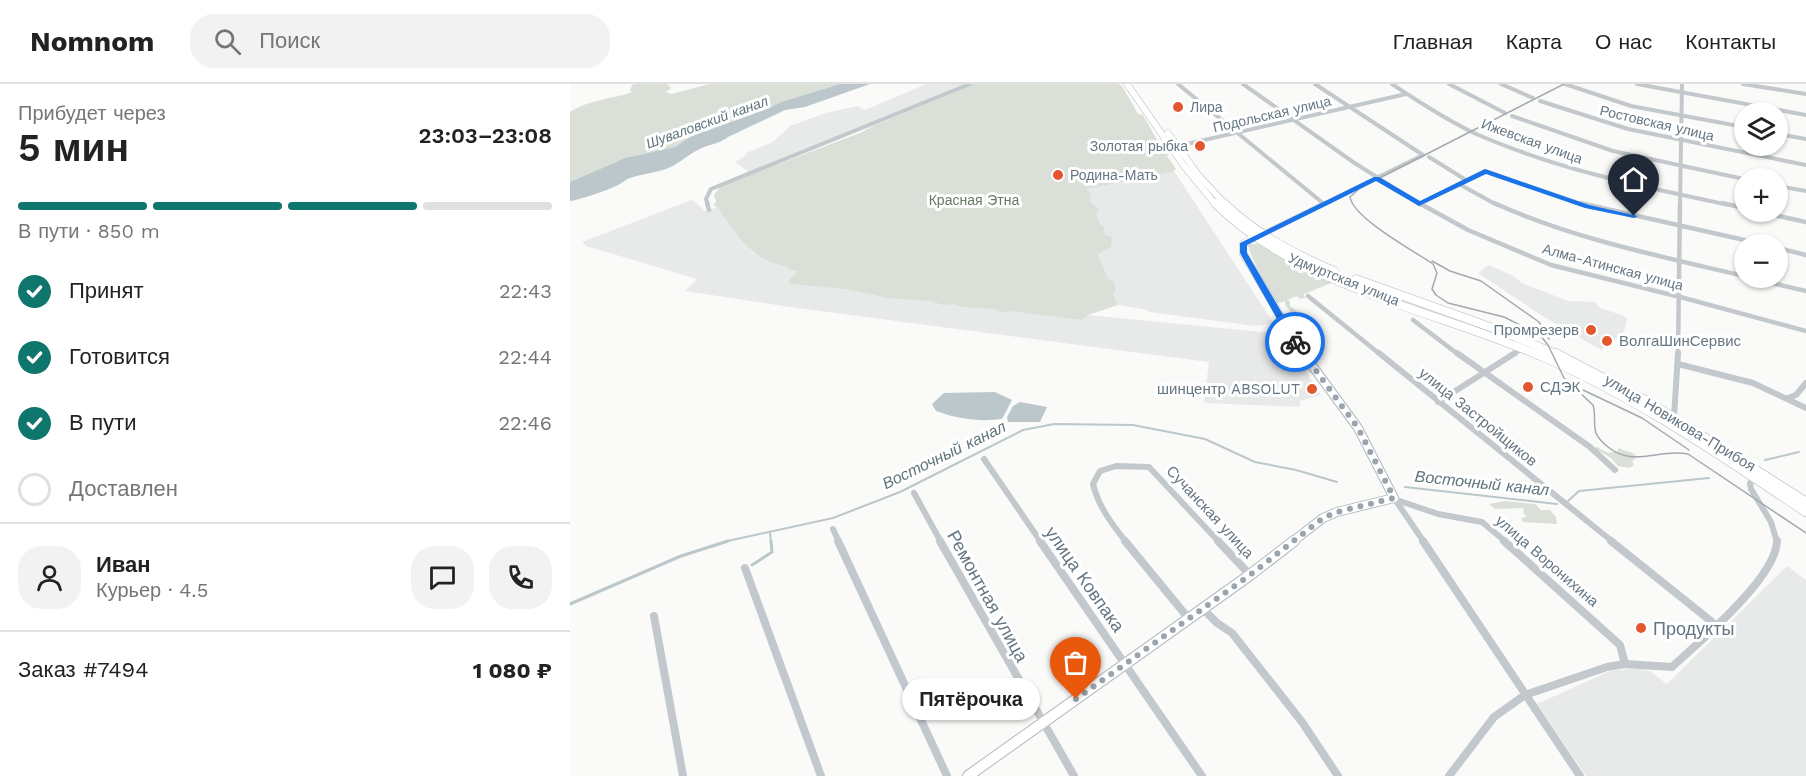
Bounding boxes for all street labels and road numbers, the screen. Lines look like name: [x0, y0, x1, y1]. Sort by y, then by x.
street label: Подольская улица: [1211, 93, 1333, 135]
street label: Ростовская улица: [1598, 102, 1716, 144]
street label: Ижевская улица: [1479, 115, 1585, 167]
street label: Алма-Атинская улица: [1541, 240, 1685, 294]
street label: Удмуртская улица: [1286, 249, 1402, 309]
street label: улица Застройщиков: [1415, 364, 1541, 470]
street label: улица Новикова-Прибоя: [1601, 371, 1759, 475]
street label: Сучанская улица: [1163, 462, 1258, 562]
street label: улица Воронихина: [1492, 511, 1603, 611]
street label: улица Ковпака: [1041, 522, 1130, 637]
street label: Ремонтная улица: [943, 527, 1033, 666]

